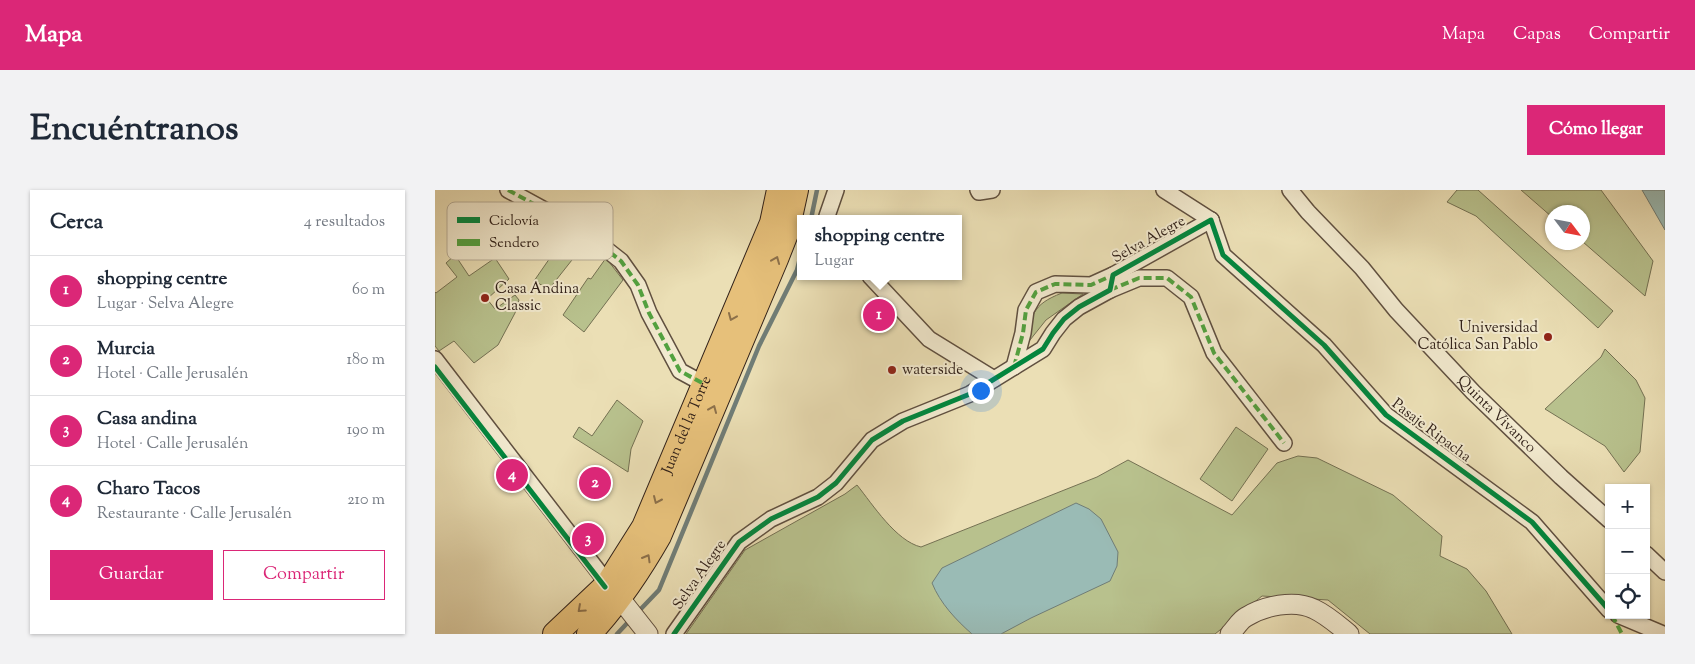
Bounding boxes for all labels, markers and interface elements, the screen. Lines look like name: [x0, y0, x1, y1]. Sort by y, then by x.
text: Mapa: [25, 18, 82, 52]
text: Mapa: [1442, 22, 1485, 48]
text: Capas: [1513, 22, 1561, 48]
text: Compartir: [1589, 22, 1670, 48]
text: Encuéntranos: [30, 105, 239, 156]
button: Cómo llegar: [1527, 105, 1665, 155]
legend: [447, 202, 613, 260]
north arrow: [1545, 205, 1590, 250]
text: Cerca: [50, 208, 103, 238]
text: 4 resultados: [304, 211, 385, 234]
street label: Selva Alegre: [1108, 211, 1190, 269]
text: Ciclovía: [489, 212, 540, 232]
popup: [797, 215, 962, 280]
text: shopping centre: [814, 223, 945, 250]
text: Sendero: [489, 234, 540, 254]
text: Lugar: [814, 250, 854, 273]
one-way arrow: [770, 256, 780, 265]
text: shopping centre: [97, 266, 227, 293]
text: 1: [63, 279, 69, 302]
text: 60 m: [352, 279, 385, 302]
place label: Casa Andina Classic: [495, 279, 579, 317]
marker: Casa Andina Classic: [479, 292, 491, 304]
text: Lugar · Selva Alegre: [97, 293, 234, 316]
pin: 1: [863, 296, 895, 334]
one-way arrow: [728, 313, 738, 321]
place label: Universidad Católica San Pablo: [1418, 318, 1539, 356]
marker: Universidad Católica San Pablo: [1542, 331, 1554, 343]
text: Murcia: [97, 336, 155, 363]
text: 2: [62, 349, 70, 372]
text: 180 m: [346, 349, 385, 372]
place label: waterside: [902, 360, 963, 381]
text: Hotel · Calle Jerusalén: [97, 363, 248, 386]
marker: waterside: [886, 364, 898, 376]
street label: Quinta Vivanco: [1452, 371, 1541, 458]
street label: Juan del la Torre: [657, 373, 717, 478]
your location: [968, 378, 994, 404]
street label: Pasaje Ripacha: [1387, 394, 1475, 468]
one-way arrow: [706, 405, 717, 414]
text: Casa andina: [97, 406, 197, 433]
text: 3: [63, 419, 69, 442]
text: 190 m: [347, 419, 385, 442]
text: Hotel · Calle Jerusalén: [97, 433, 248, 456]
pin: 4: [496, 456, 528, 494]
pin: 2: [579, 464, 611, 502]
text: Charo Tacos: [97, 476, 200, 503]
map controls: [1605, 484, 1650, 619]
button: +: [1605, 484, 1650, 529]
text: 4: [62, 489, 70, 512]
text: 210 m: [347, 489, 385, 512]
one-way arrow: [652, 495, 663, 504]
text: Restaurante · Calle Jerusalén: [97, 503, 292, 526]
pin: 3: [572, 520, 604, 558]
button: −: [1605, 529, 1650, 574]
street label: Selva Alegre: [668, 536, 732, 614]
button: Guardar: [50, 550, 213, 600]
button: Compartir: [223, 550, 385, 600]
one-way arrow: [640, 554, 650, 563]
button: locate: [1605, 574, 1650, 619]
one-way arrow: [577, 603, 586, 612]

